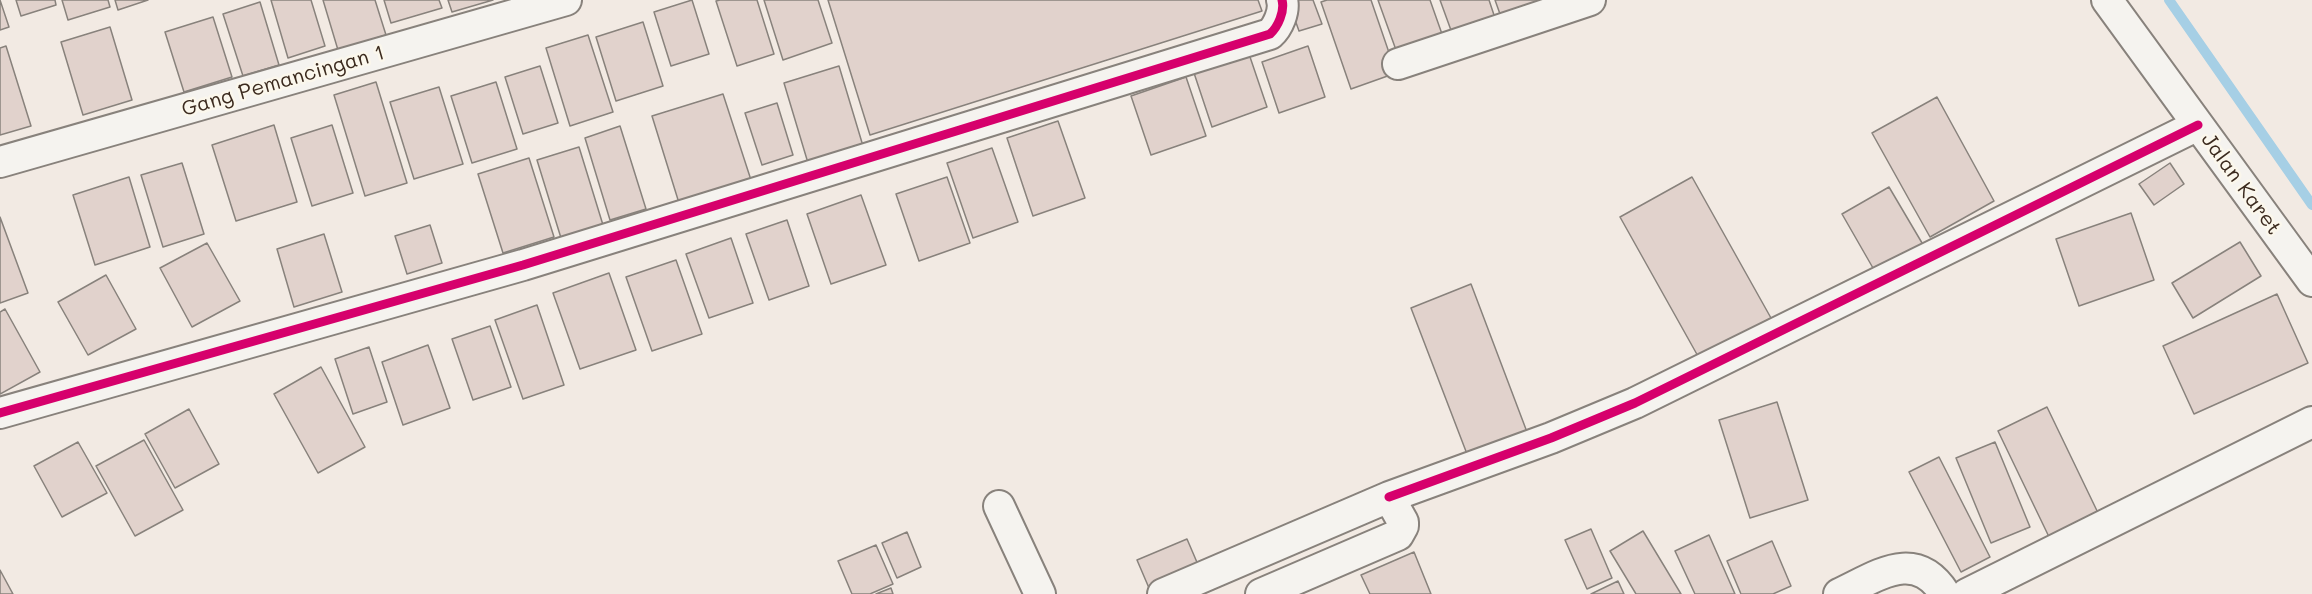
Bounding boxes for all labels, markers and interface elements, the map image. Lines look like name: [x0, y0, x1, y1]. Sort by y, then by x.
street label: Gang Pemancingan 1: [179, 40, 387, 122]
street label: Jalan Karet: [2196, 128, 2286, 240]

